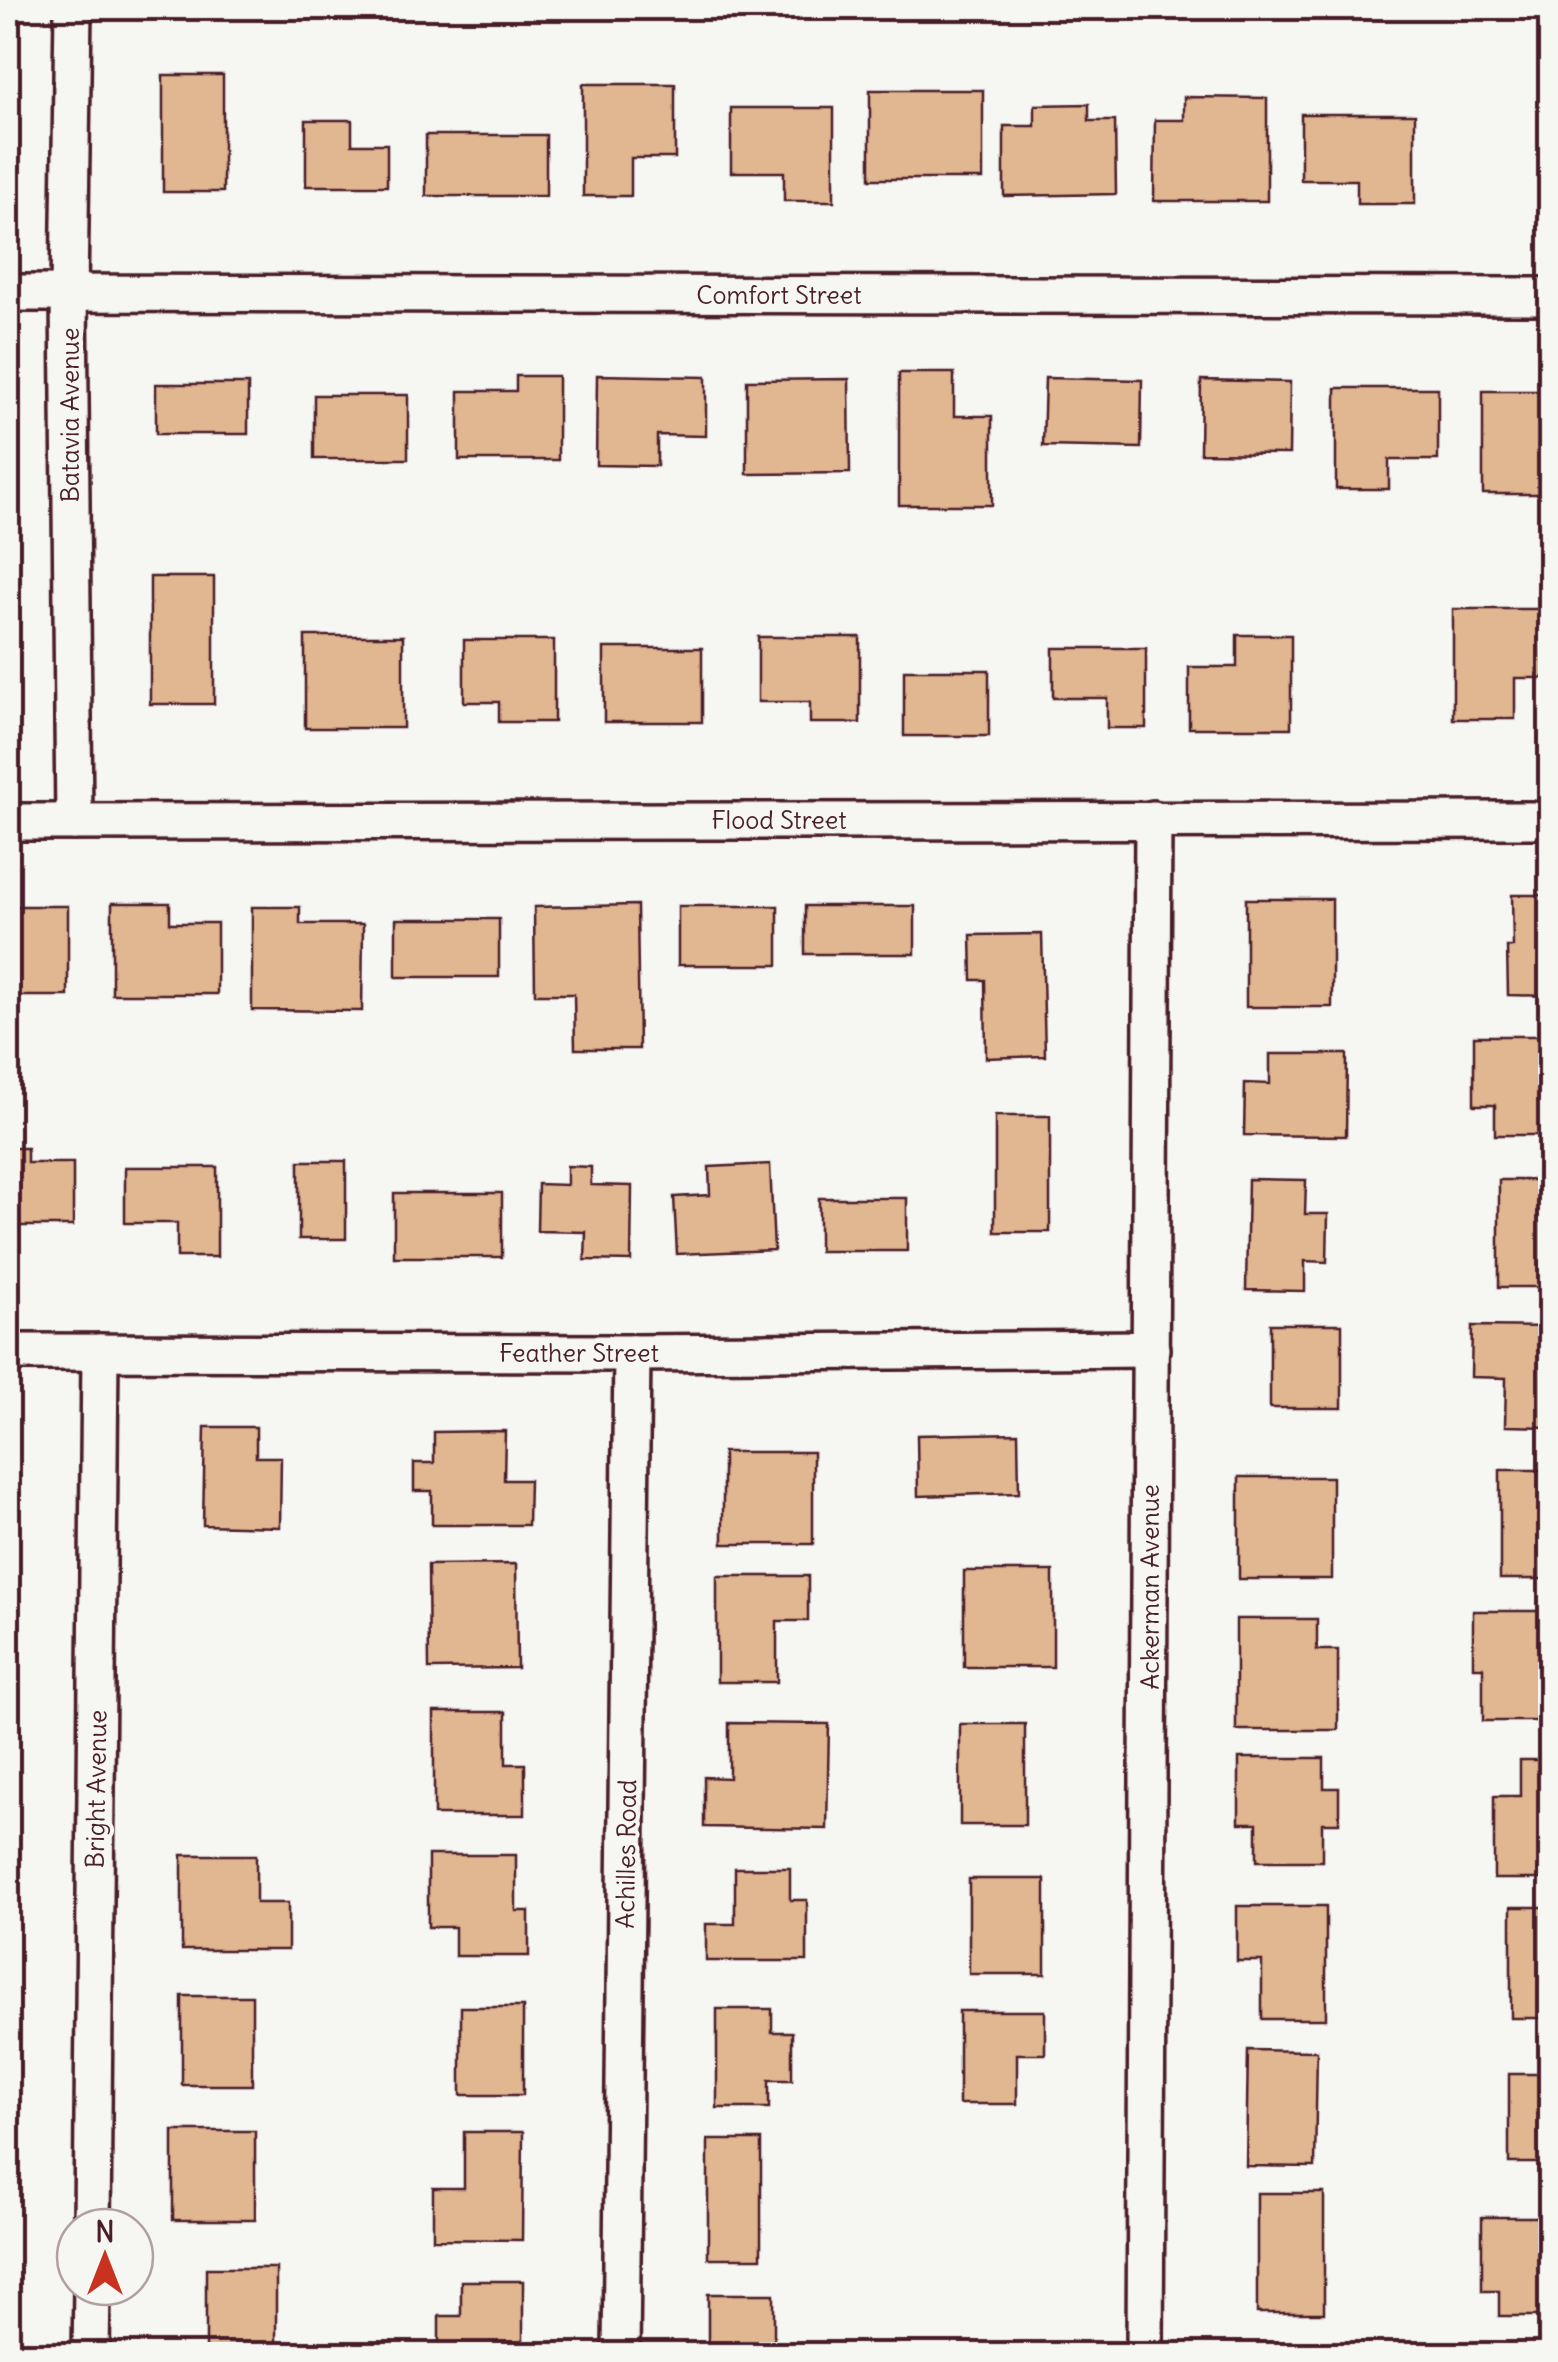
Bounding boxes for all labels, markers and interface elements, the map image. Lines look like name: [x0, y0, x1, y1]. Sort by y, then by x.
street label: Comfort Street: [696, 279, 862, 311]
street label: Batavia Avenue: [54, 327, 86, 503]
street label: Flood Street: [711, 804, 847, 836]
street label: Feather Street: [499, 1337, 659, 1369]
street label: Ackerman Avenue: [1134, 1484, 1166, 1690]
street label: Bright Avenue: [79, 1709, 113, 1869]
street label: Achilles Road: [609, 1779, 643, 1929]
north arrow: [55, 2207, 155, 2307]
text: N: [95, 2214, 115, 2250]

